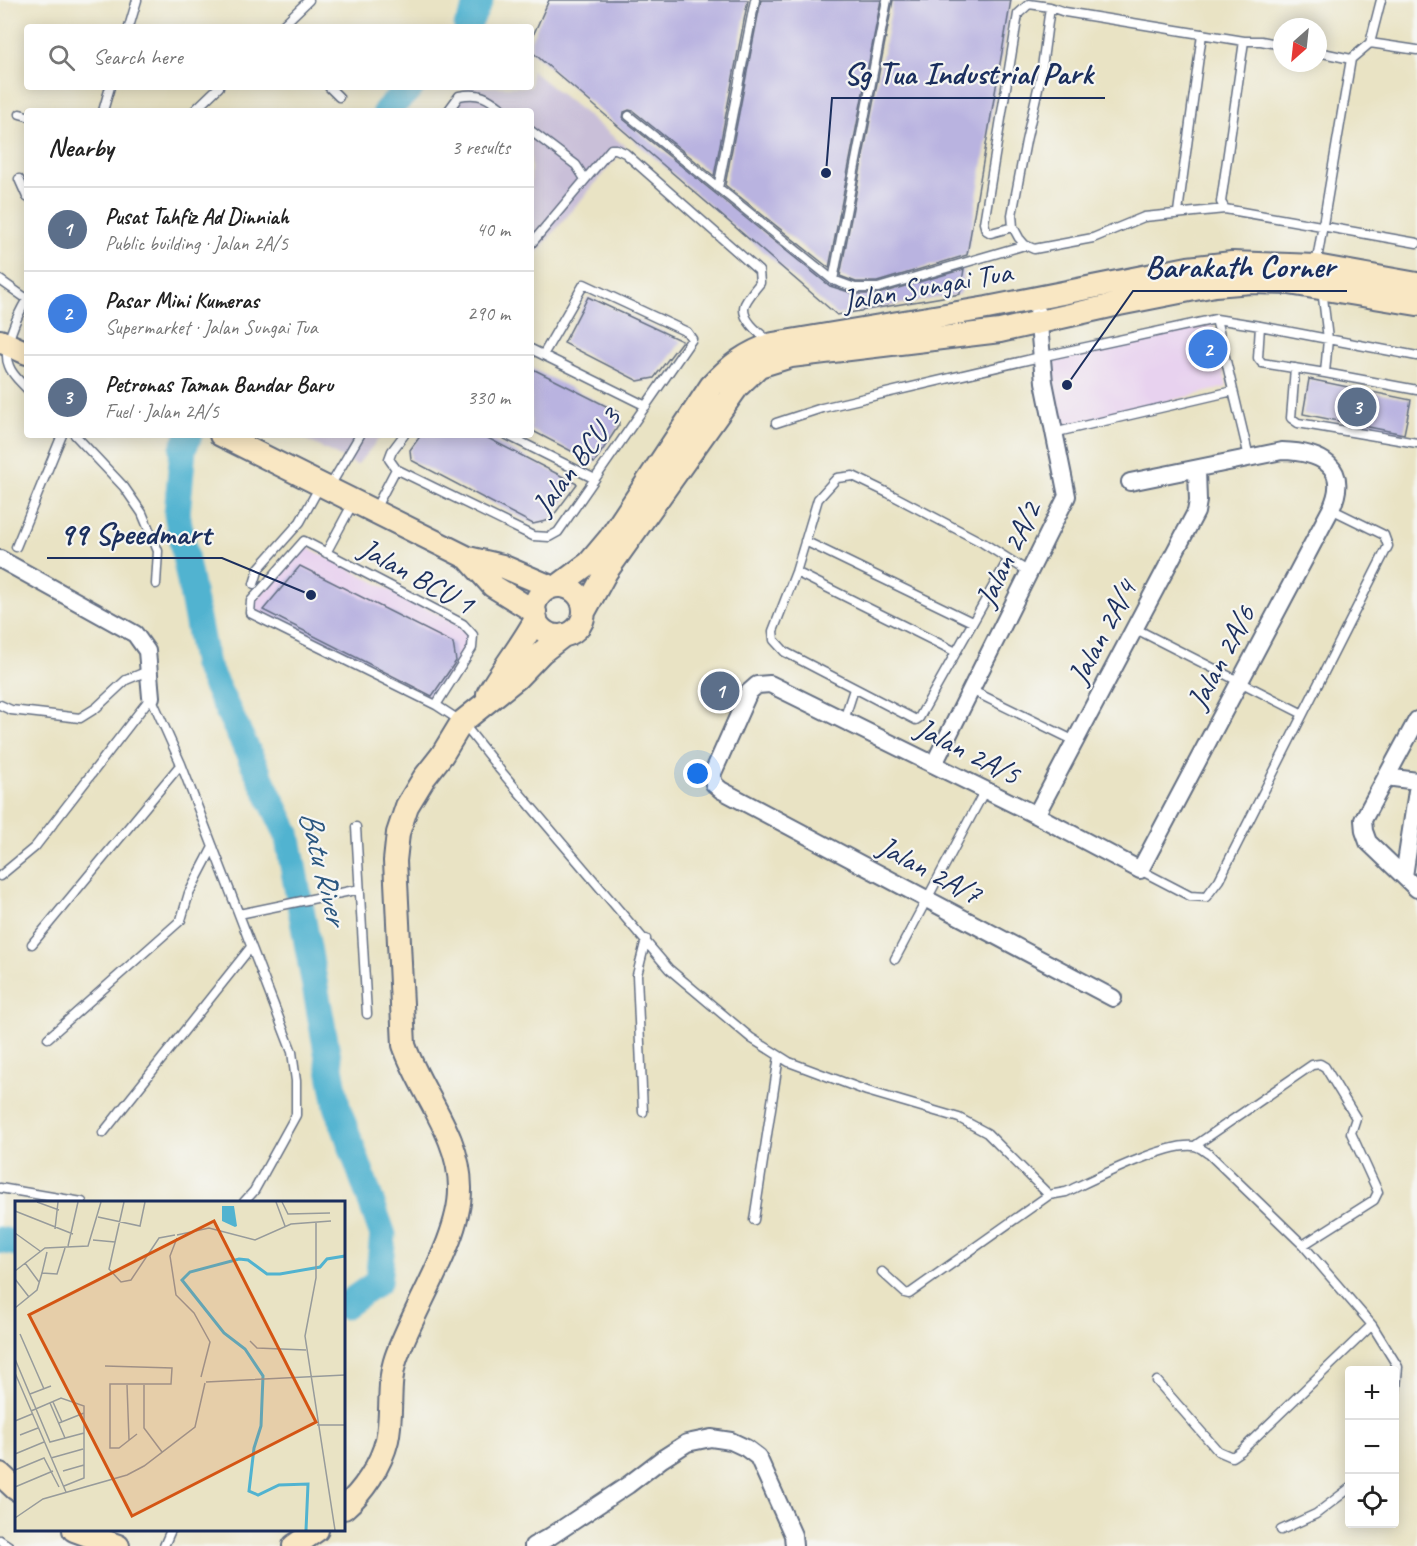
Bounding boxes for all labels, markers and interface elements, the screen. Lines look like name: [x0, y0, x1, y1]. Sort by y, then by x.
north arrow: [1273, 18, 1327, 72]
search box: [24, 24, 534, 90]
icon: search: [45, 41, 78, 74]
text: Search here: [93, 43, 183, 71]
callout: Sg Tua Industrial Park: [832, 48, 1105, 98]
text: Sg Tua Industrial Park: [843, 53, 1096, 94]
text: Nearby: [48, 131, 113, 164]
text: 3 results: [451, 135, 510, 160]
text: Pusat Tahfiz Ad Dinniah: [105, 203, 289, 231]
text: 1: [63, 217, 72, 242]
text: 40 m: [476, 217, 510, 242]
text: Public building · Jalan 2A/5: [105, 231, 288, 256]
callout: Barakath Corner: [1133, 241, 1347, 291]
text: Barakath Corner: [1145, 246, 1338, 287]
street label: Jalan Sungai Tua: [837, 252, 1016, 320]
text: Pasar Mini Kumeras: [105, 287, 259, 315]
text: 2: [63, 301, 72, 326]
text: 290 m: [467, 301, 510, 326]
text: Supermarket · Jalan Sungai Tua: [105, 315, 318, 340]
pin: 2: [1188, 326, 1228, 372]
text: Petronas Taman Bandar Baru: [105, 371, 333, 399]
pin: 3: [1338, 384, 1376, 430]
text: 3: [63, 385, 72, 410]
text: 330 m: [467, 385, 510, 410]
street label: Jalan BCU 3: [522, 398, 630, 524]
text: Fuel · Jalan 2A/5: [105, 399, 219, 424]
street label: Jalan 2A/2: [966, 493, 1051, 614]
callout: 99 Speedmart: [47, 508, 222, 558]
text: 99 Speedmart: [59, 513, 214, 554]
street label: Jalan BCU 1: [351, 528, 482, 624]
street label: Jalan 2A/4: [1058, 572, 1146, 692]
street label: Jalan 2A/6: [1177, 597, 1265, 717]
pin: 1: [700, 668, 740, 714]
street label: Jalan 2A/5: [908, 708, 1028, 794]
your location: [683, 759, 712, 788]
water label: Batu River: [290, 806, 359, 933]
street label: Jalan 2A/7: [870, 826, 990, 914]
inset map: [15, 1201, 345, 1531]
map controls: [1345, 1366, 1399, 1528]
button: +: [1345, 1366, 1399, 1420]
button: −: [1345, 1420, 1399, 1474]
button: locate: [1345, 1474, 1399, 1528]

